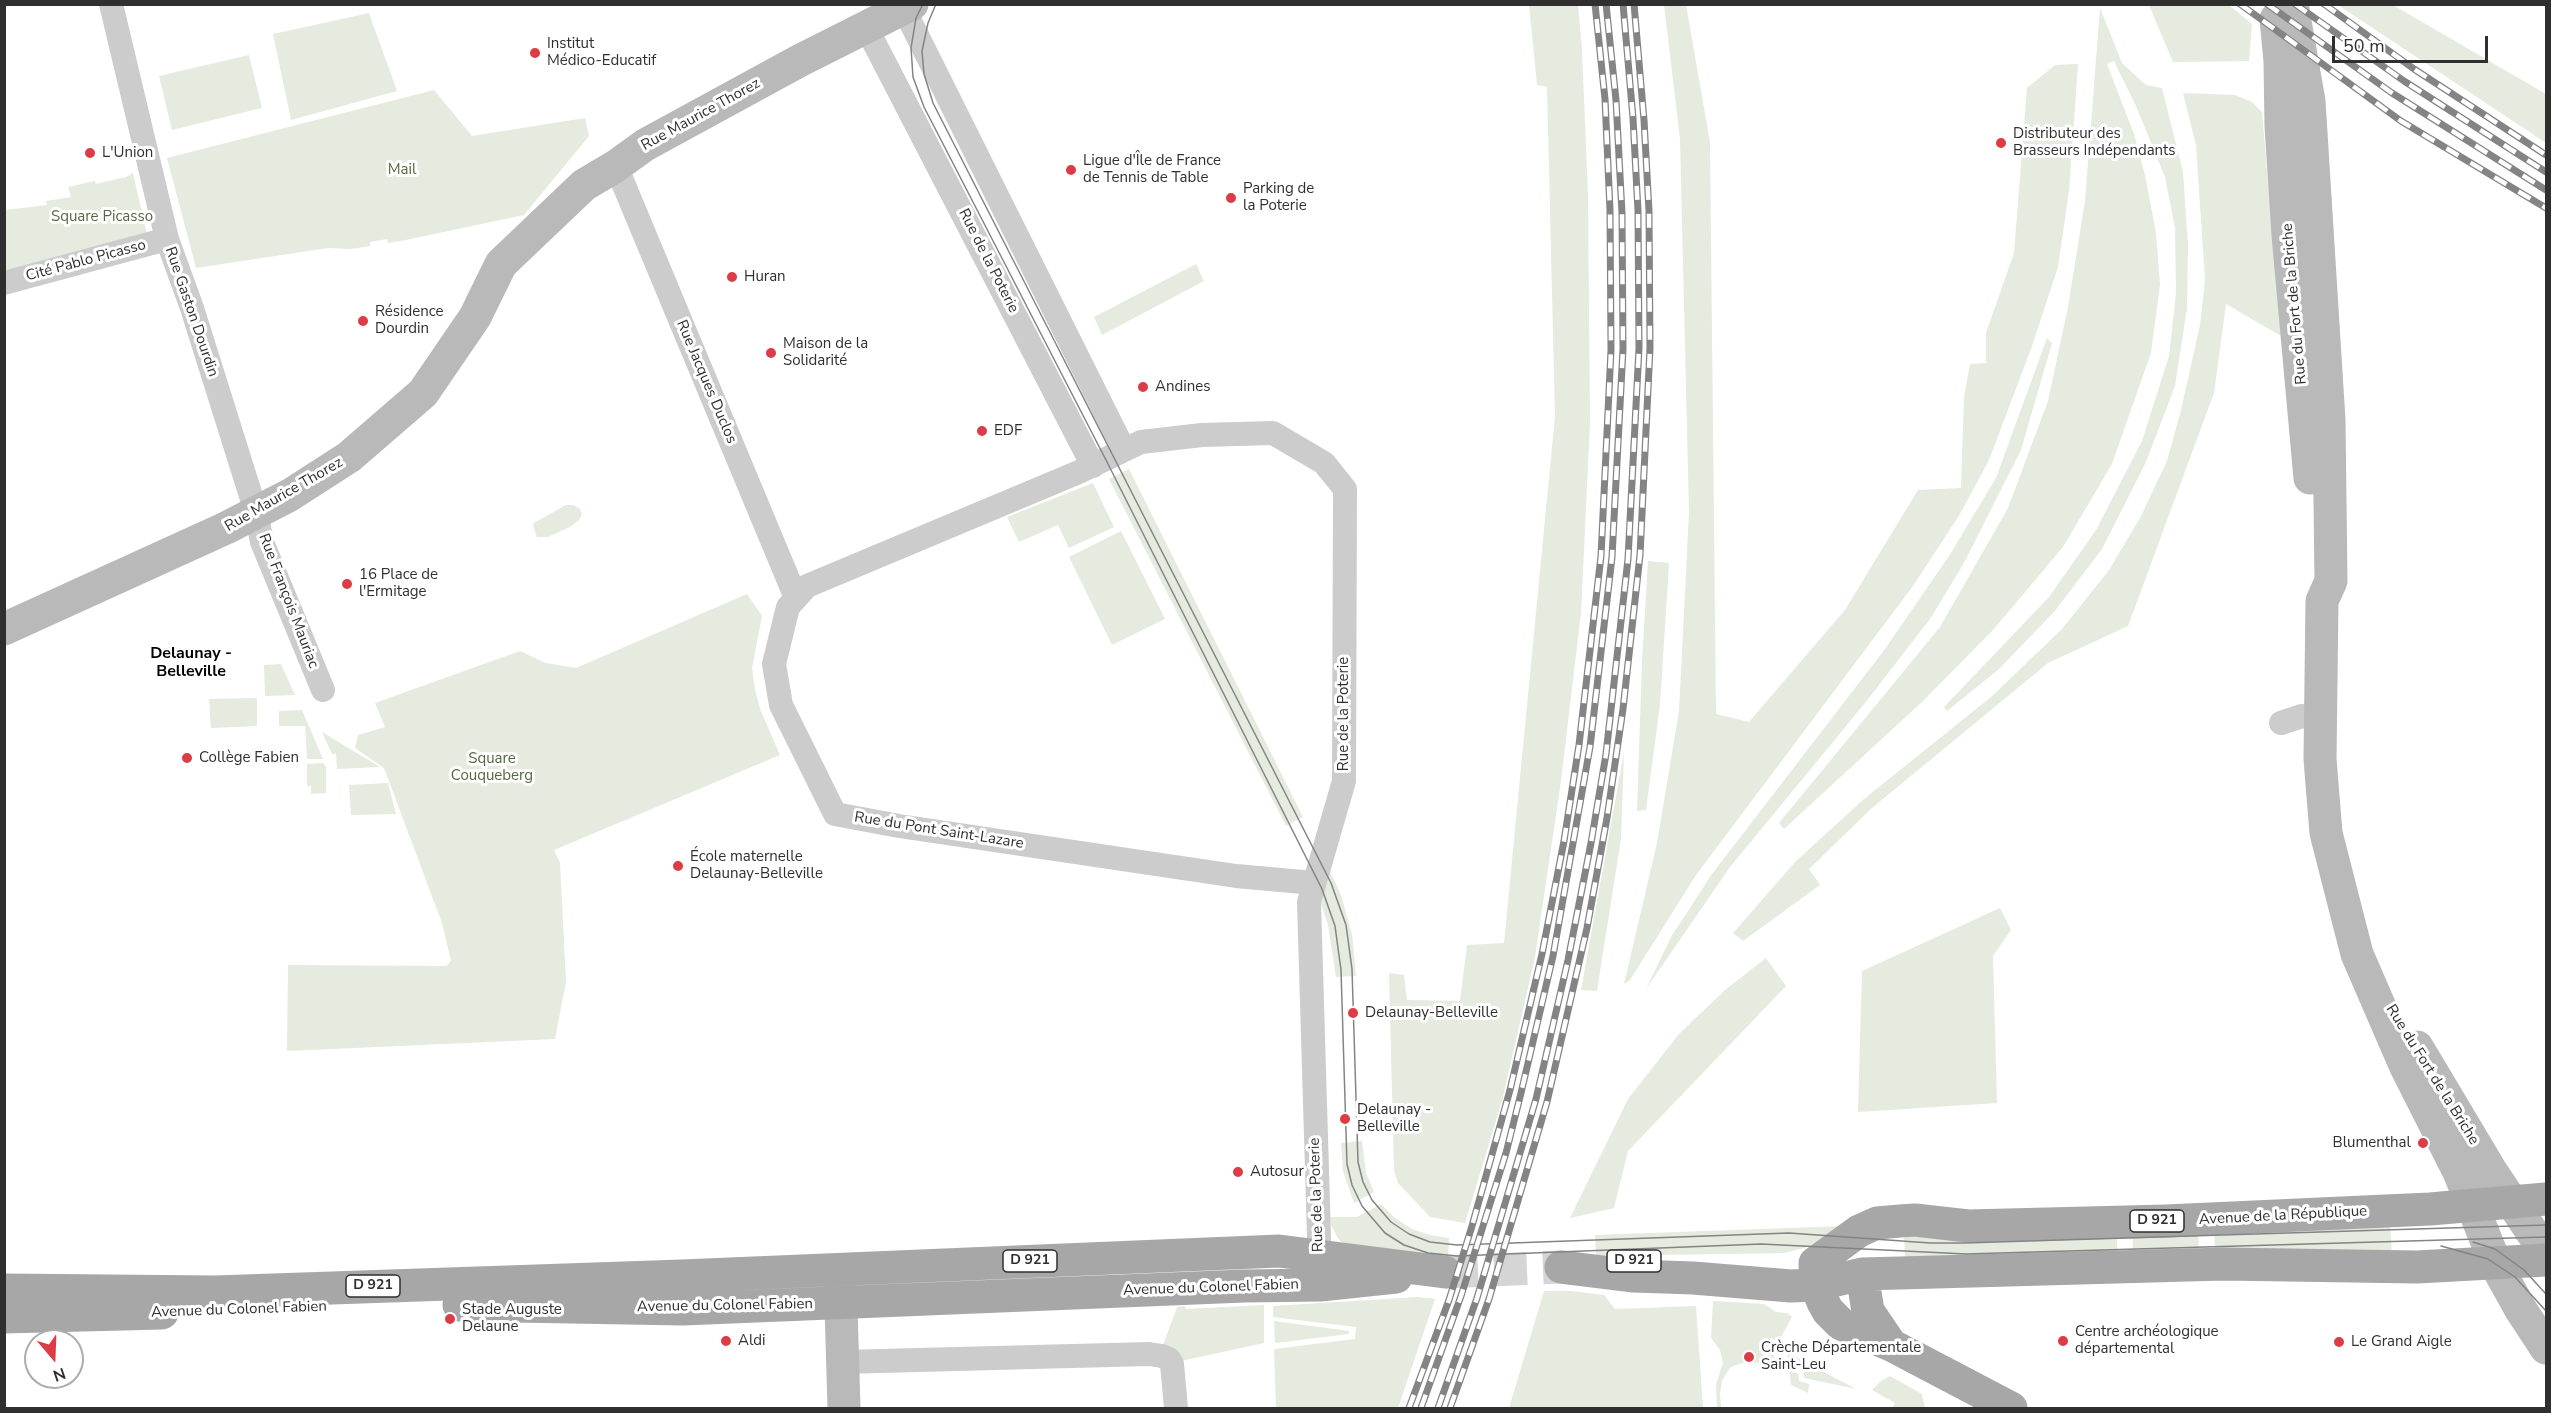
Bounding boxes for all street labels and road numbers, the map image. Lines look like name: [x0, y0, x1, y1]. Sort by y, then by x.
street label: Rue Maurice Thorez: [638, 75, 764, 155]
street label: Rue de la Poterie: [954, 206, 1022, 316]
street label: Rue du Fort de la Briche: [2279, 223, 2311, 385]
street label: Cité Pablo Picasso: [24, 236, 148, 286]
street label: Rue Gaston Dourdin: [160, 245, 222, 379]
street label: Rue Jacques Duclos: [672, 317, 740, 447]
street label: Rue Maurice Thorez: [222, 454, 346, 536]
street label: Rue François Mauriac: [254, 531, 322, 671]
street label: Rue de la Poterie: [1335, 657, 1353, 771]
street label: Rue du Pont Saint-Lazare: [853, 809, 1025, 853]
street label: Rue du Fort de la Briche: [2382, 1002, 2482, 1148]
street label: Rue de la Poterie: [1306, 1137, 1328, 1253]
street label: Avenue de la République: [2198, 1203, 2368, 1229]
road number: D 921: [2130, 1210, 2184, 1232]
road number: D 921: [1003, 1250, 1057, 1272]
road number: D 921: [1607, 1250, 1661, 1272]
road number: D 921: [346, 1275, 400, 1297]
street label: Avenue du Colonel Fabien: [1123, 1276, 1299, 1300]
street label: Avenue du Colonel Fabien: [637, 1295, 813, 1317]
street label: Avenue du Colonel Fabien: [151, 1298, 327, 1322]

